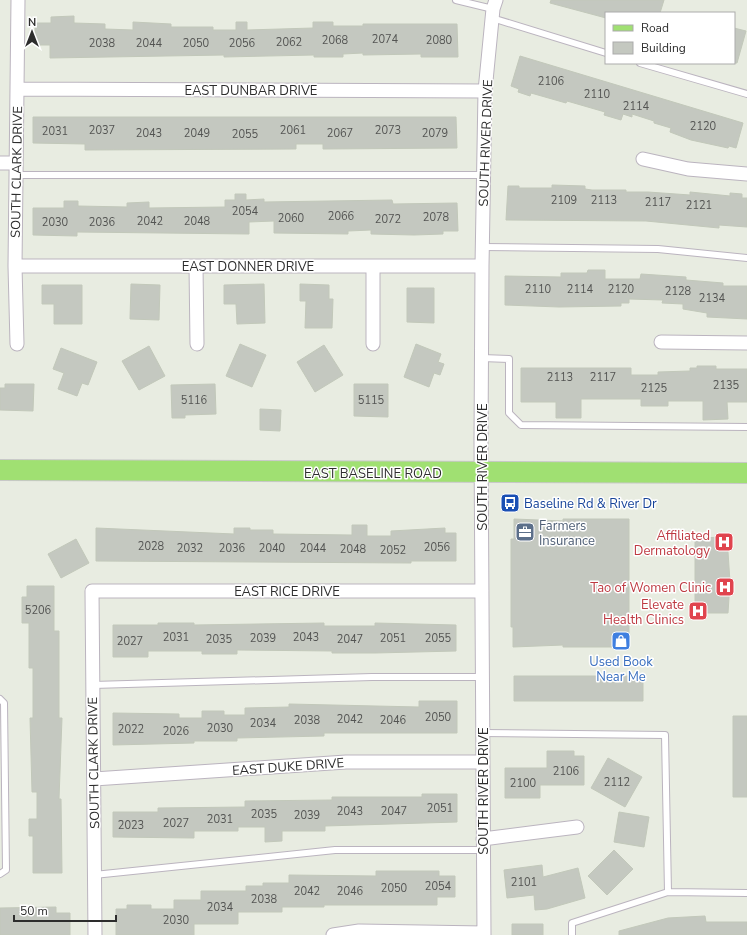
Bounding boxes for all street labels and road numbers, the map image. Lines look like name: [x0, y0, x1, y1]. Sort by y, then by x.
street label: SOUTH RIVER DRIVE: [475, 79, 497, 207]
street label: EAST DUNBAR DRIVE: [185, 82, 317, 100]
street label: SOUTH CLARK DRIVE: [7, 106, 27, 238]
street label: EAST DONNER DRIVE: [182, 258, 314, 276]
street label: SOUTH RIVER DRIVE: [474, 403, 492, 531]
street label: EAST BASELINE ROAD: [304, 465, 442, 483]
street label: EAST RICE DRIVE: [234, 583, 340, 601]
street label: SOUTH CLARK DRIVE: [84, 697, 104, 829]
street label: SOUTH RIVER DRIVE: [475, 727, 493, 855]
street label: EAST DUKE DRIVE: [232, 754, 345, 780]

